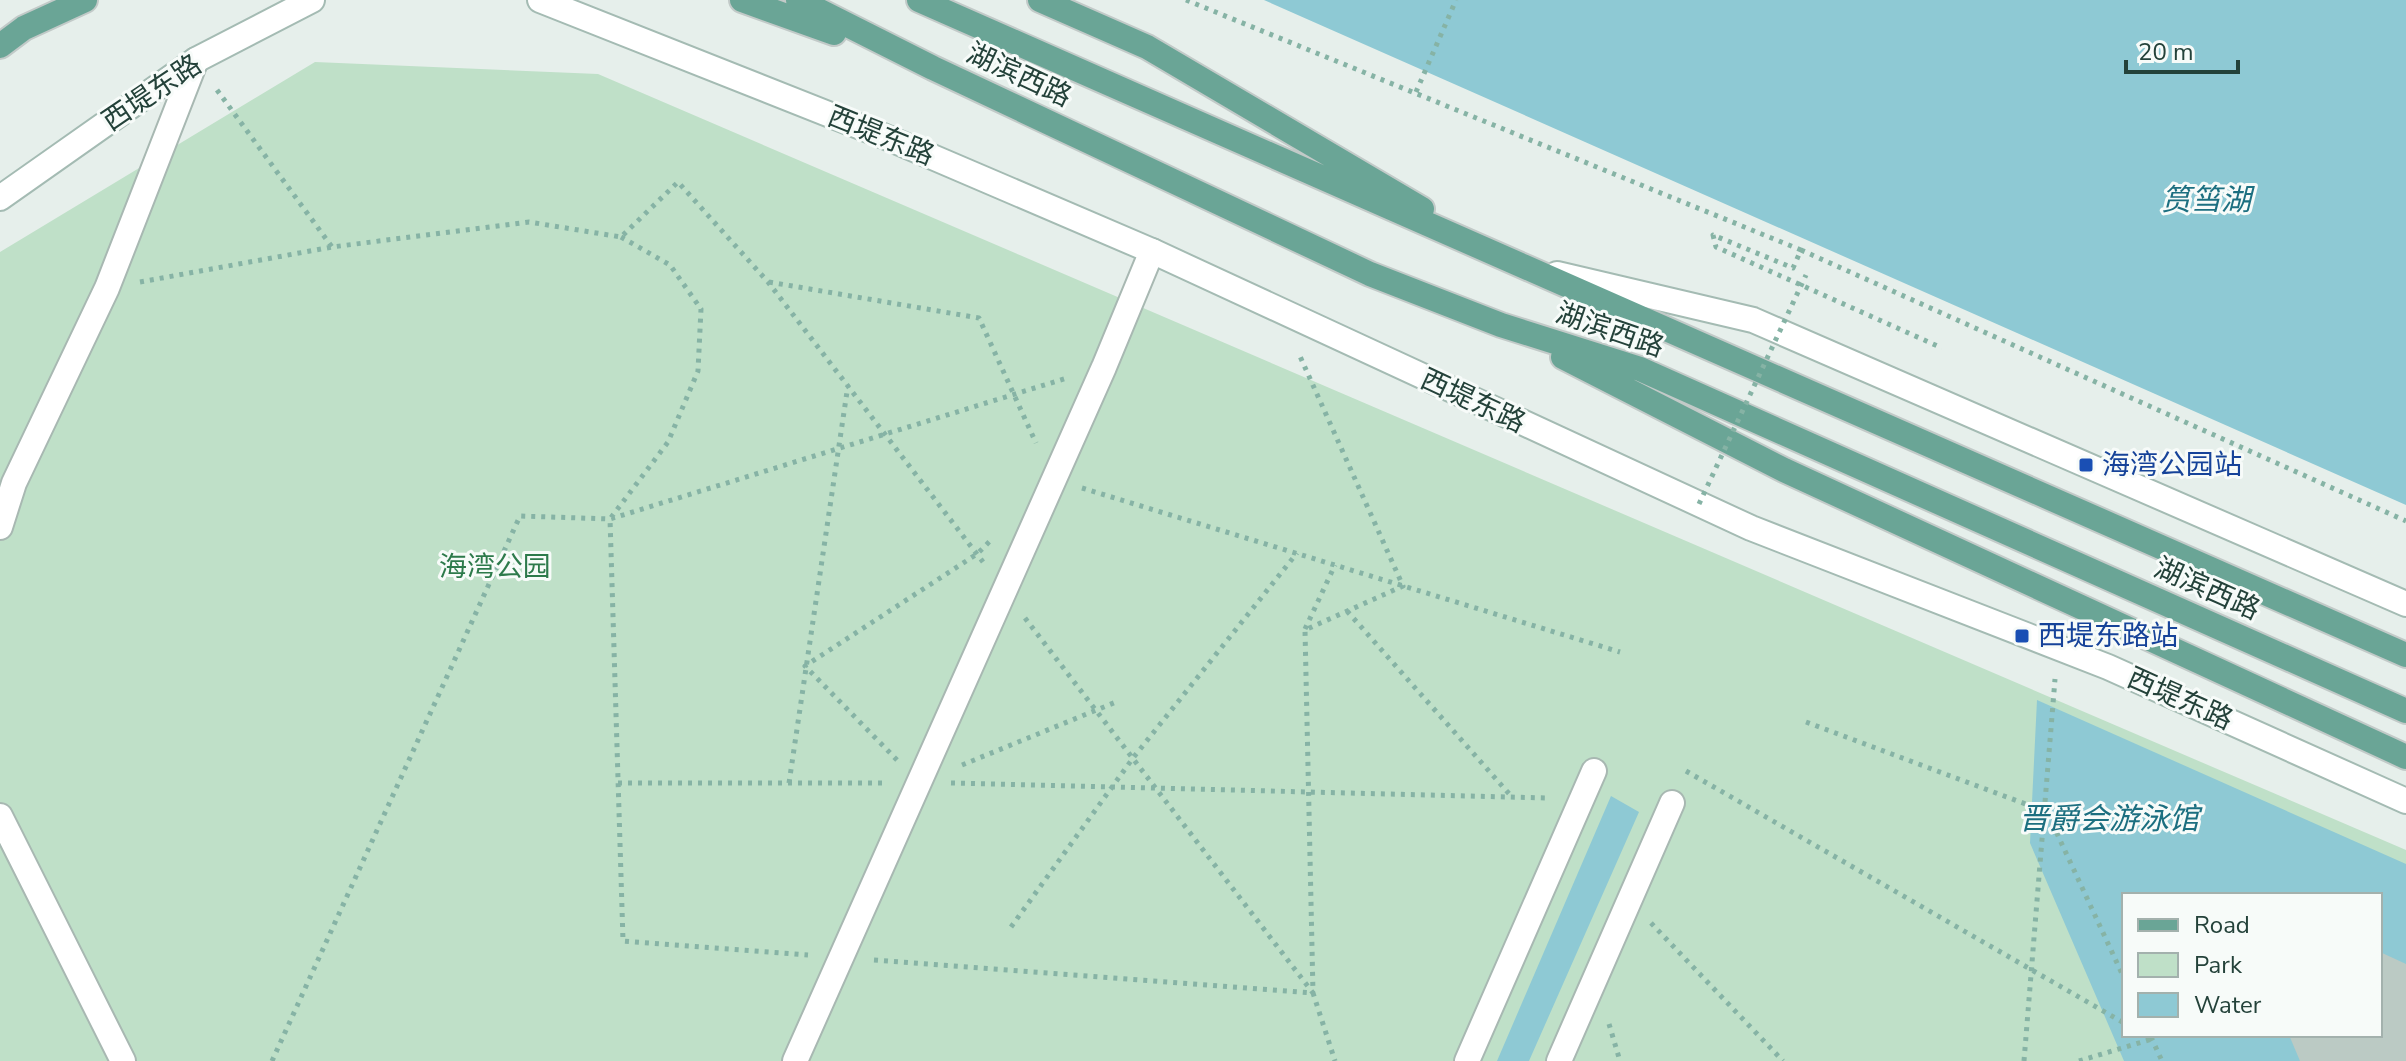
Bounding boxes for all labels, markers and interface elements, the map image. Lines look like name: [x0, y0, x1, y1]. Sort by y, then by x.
scale bar: [2126, 24, 2238, 74]
street label: 湖滨西路: [960, 34, 1078, 116]
text: 20 m: [2138, 36, 2194, 68]
street label: 西堤东路: [95, 46, 209, 140]
street label: 西堤东路: [822, 97, 940, 175]
water label: 筼筜湖: [2161, 180, 2255, 221]
street label: 湖滨西路: [1551, 294, 1669, 366]
street label: 西堤东路: [1414, 360, 1532, 442]
place label: 海湾公园站: [2102, 446, 2242, 484]
marker: 海湾公园站: [2077, 456, 2095, 474]
park label: 海湾公园: [439, 548, 551, 586]
street label: 湖滨西路: [2148, 549, 2266, 629]
place label: 西堤东路站: [2038, 617, 2178, 655]
marker: 西堤东路站: [2013, 627, 2031, 645]
street label: 西堤东路: [2121, 659, 2239, 739]
water label: 晋爵会游泳馆: [2019, 799, 2203, 840]
legend: [2122, 893, 2382, 1037]
text: Road: [2194, 909, 2250, 941]
text: Park: [2194, 949, 2243, 981]
text: Water: [2194, 989, 2262, 1021]

